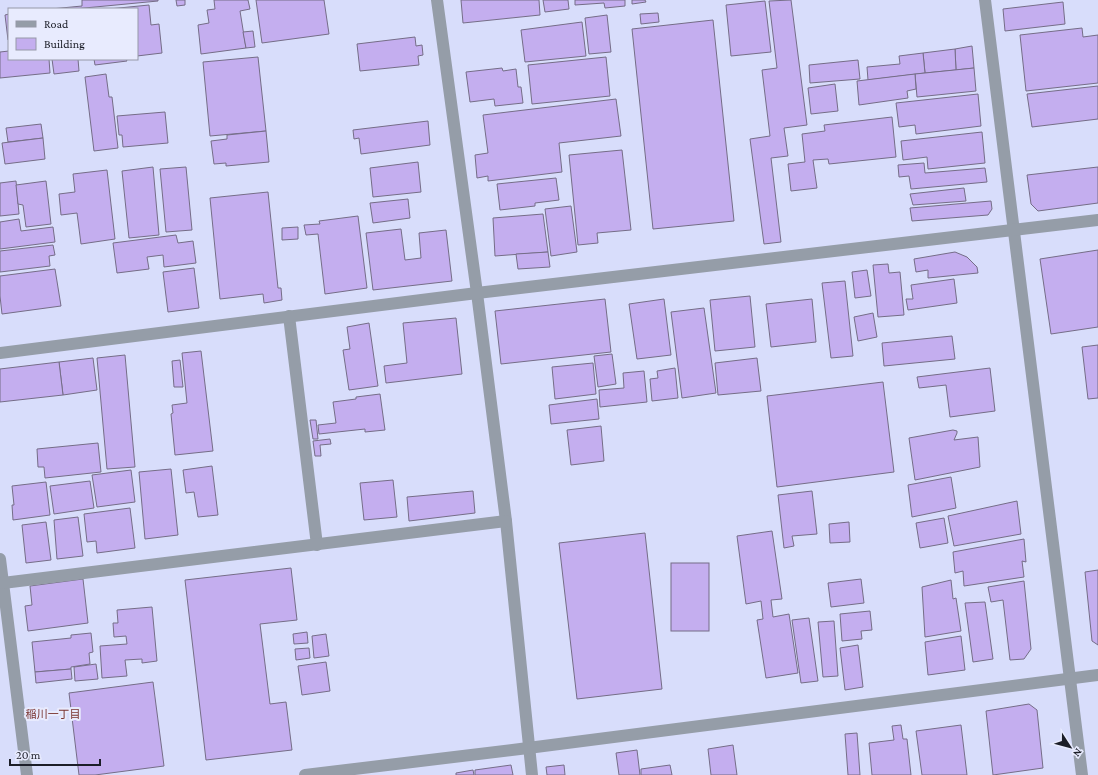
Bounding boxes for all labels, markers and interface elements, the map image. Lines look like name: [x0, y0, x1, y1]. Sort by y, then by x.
legend: [8, 8, 138, 60]
text: Road: [44, 17, 69, 31]
text: Building: [44, 37, 85, 51]
district label: 稲川一丁目: [26, 708, 81, 720]
north arrow: [1050, 727, 1090, 767]
scale bar: [10, 741, 100, 767]
text: N: [1071, 746, 1085, 760]
text: 20 m: [16, 748, 41, 762]

